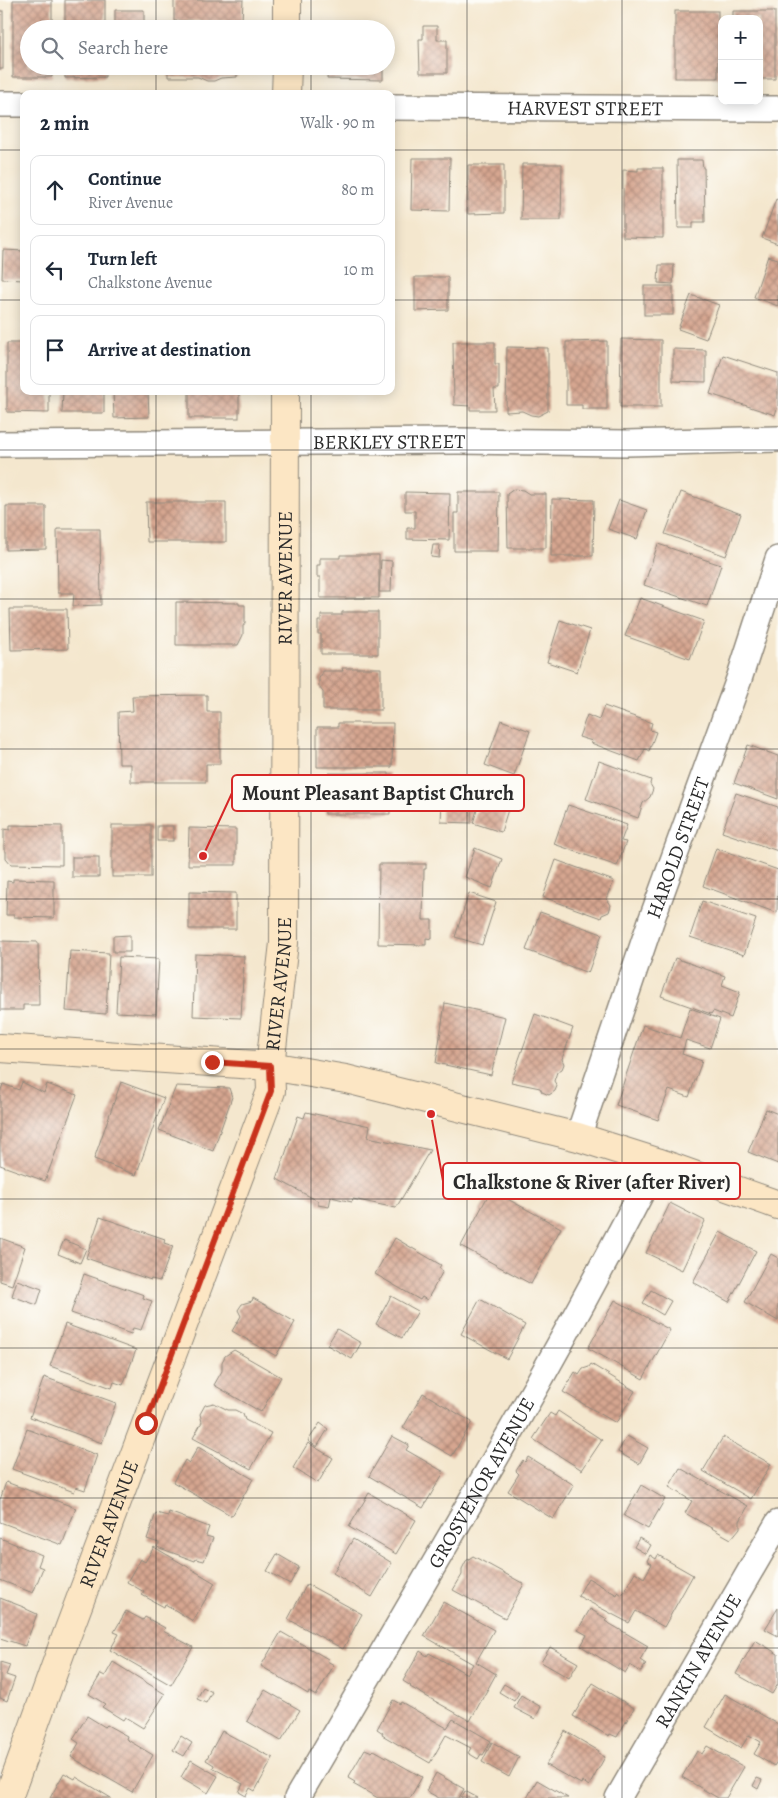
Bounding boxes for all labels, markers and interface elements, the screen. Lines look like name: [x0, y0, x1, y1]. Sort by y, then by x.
map controls: [718, 15, 763, 105]
button: +: [718, 15, 763, 60]
search box: [20, 20, 395, 75]
icon: search: [38, 34, 66, 62]
text: Search here: [78, 35, 168, 61]
button: −: [718, 60, 763, 105]
street label: HARVEST STREET: [507, 94, 663, 122]
text: 2 min: [40, 109, 89, 137]
text: Walk · 90 m: [300, 112, 375, 134]
text: Continue: [88, 166, 162, 192]
icon: ahead: [41, 176, 69, 204]
text: 80 m: [341, 179, 374, 201]
text: River Avenue: [88, 192, 173, 214]
text: Turn left: [88, 246, 157, 272]
icon: left: [41, 256, 69, 284]
text: 10 m: [344, 259, 374, 281]
text: Chalkstone Avenue: [88, 272, 212, 294]
icon: arrive: [41, 336, 69, 364]
text: Arrive at destination: [88, 337, 251, 363]
street label: BERKLEY STREET: [313, 427, 466, 455]
street label: RIVER AVENUE: [271, 511, 298, 645]
street label: HAROLD STREET: [640, 773, 716, 922]
callout: Mount Pleasant Baptist Church: [232, 775, 524, 811]
text: Mount Pleasant Baptist Church: [242, 779, 514, 807]
street label: RIVER AVENUE: [258, 917, 298, 1052]
route end: [201, 1051, 224, 1074]
callout: Chalkstone & River (after River): [443, 1163, 740, 1199]
text: Chalkstone & River (after River): [453, 1168, 731, 1196]
street label: GROSVENOR AVENUE: [421, 1392, 541, 1573]
route start: [135, 1412, 158, 1435]
street label: RIVER AVENUE: [72, 1456, 145, 1592]
street label: RANKIN AVENUE: [648, 1588, 748, 1733]

